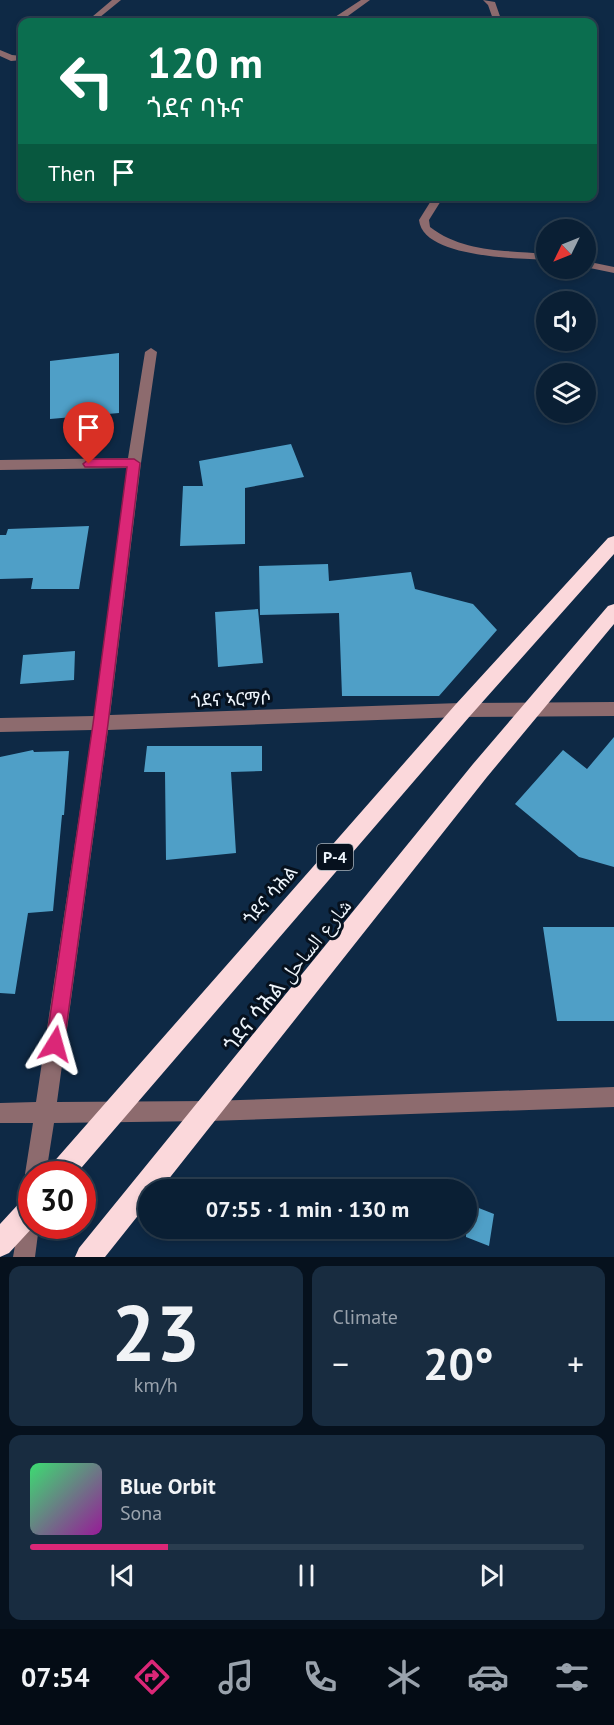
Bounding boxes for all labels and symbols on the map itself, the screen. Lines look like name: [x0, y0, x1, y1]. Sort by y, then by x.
north arrow: [536, 219, 596, 279]
pin: [63, 402, 114, 464]
street label: ጎደና ኣርማሶ: [190, 686, 272, 712]
road number: P-4: [317, 844, 353, 870]
street label: ጎደና ሳሕል: [238, 860, 302, 930]
street label: ጎደና ሳሕል شارع الساحل: [217, 893, 357, 1057]
position arrow: [23, 1012, 87, 1076]
speed limit sign: 30: [18, 1161, 96, 1239]

